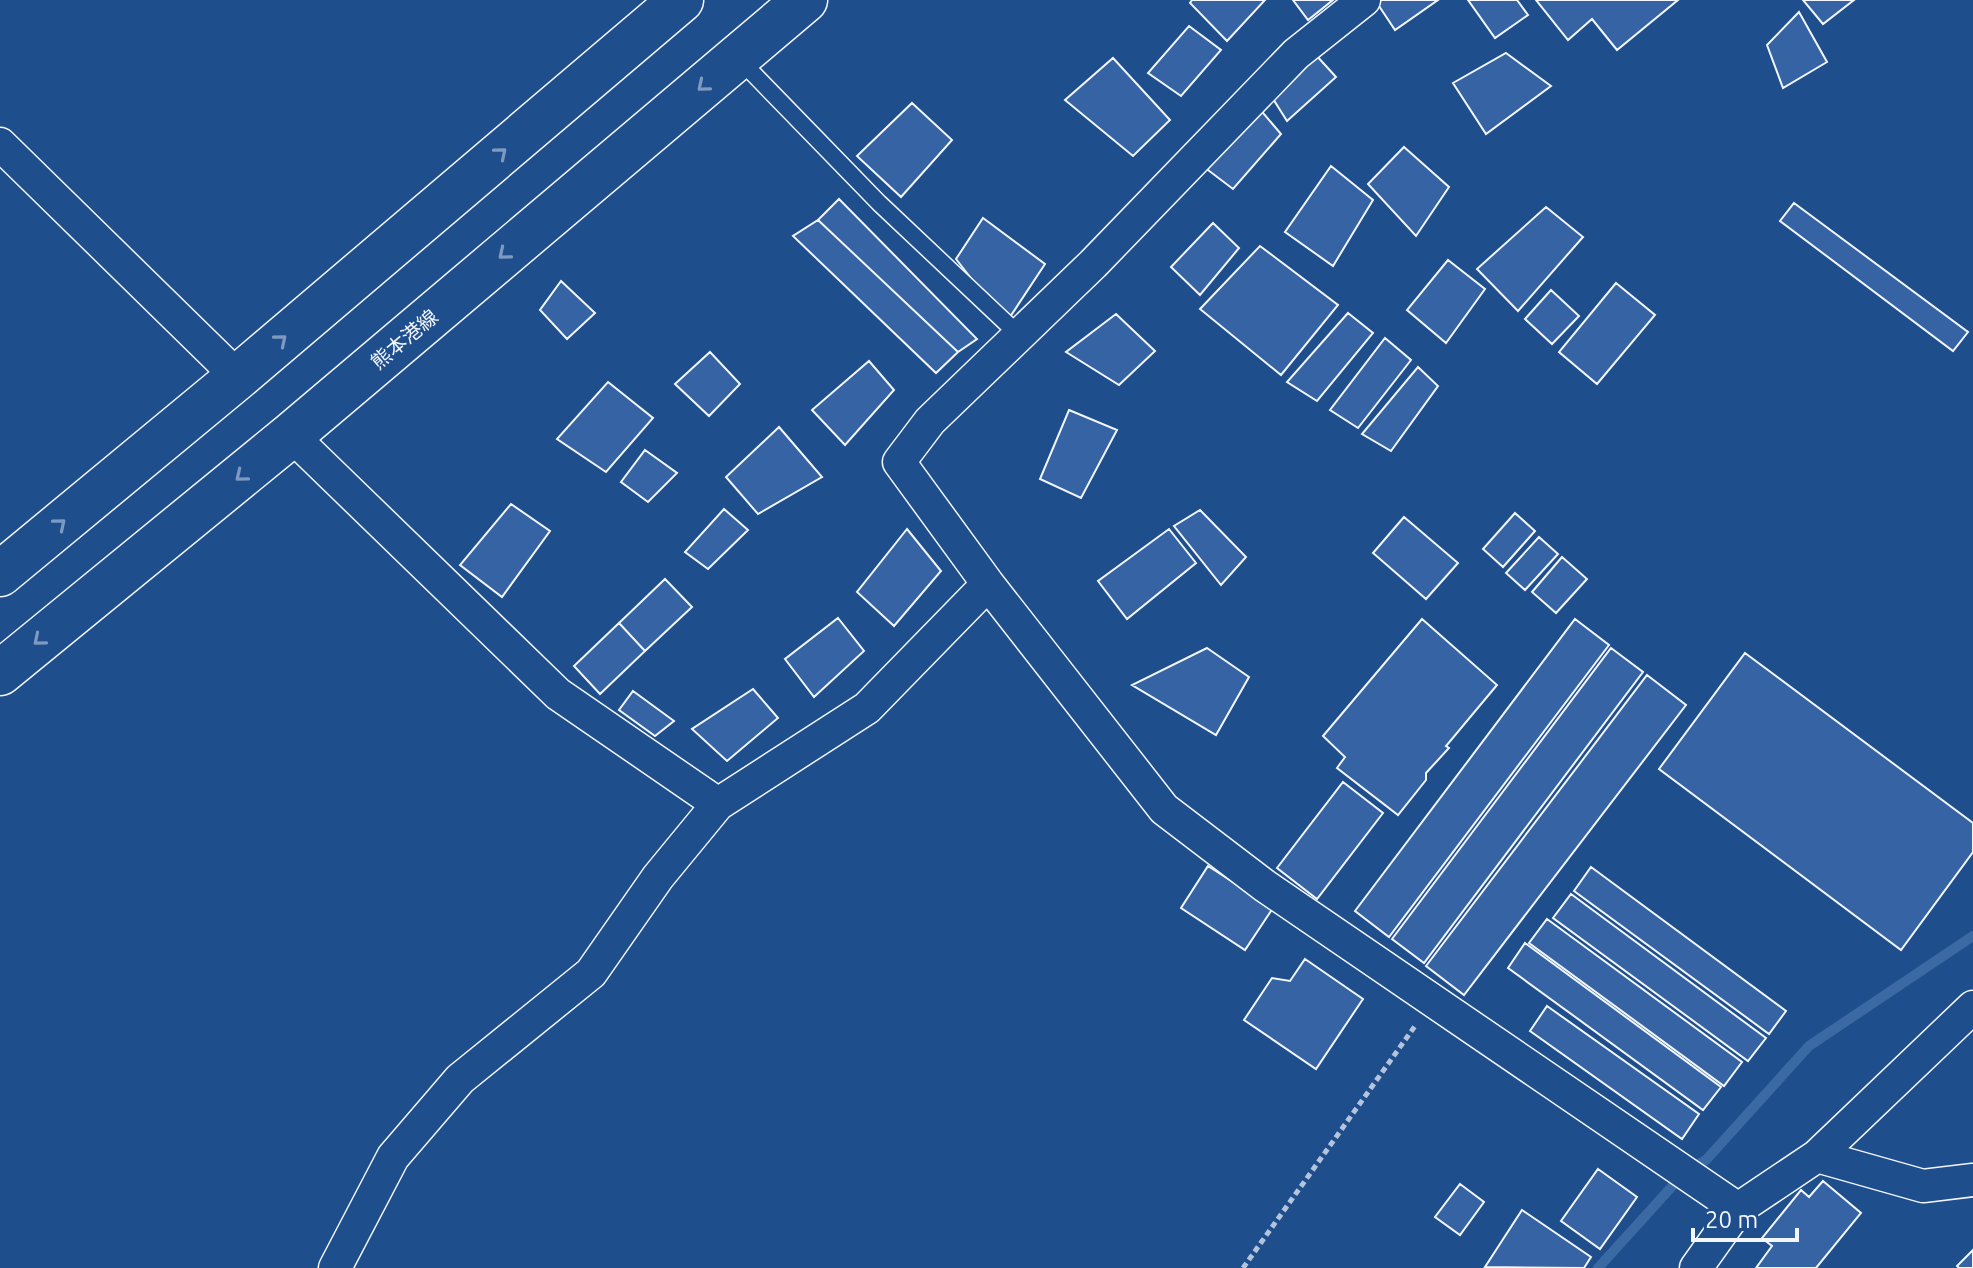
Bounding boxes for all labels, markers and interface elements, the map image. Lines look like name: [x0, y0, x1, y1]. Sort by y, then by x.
one-way arrow: [697, 76, 712, 91]
one-way arrow: [491, 148, 506, 163]
one-way arrow: [499, 245, 514, 259]
street label: 熊本港線: [366, 304, 442, 374]
one-way arrow: [272, 335, 287, 350]
one-way arrow: [236, 466, 250, 481]
one-way arrow: [51, 519, 65, 534]
one-way arrow: [34, 630, 49, 645]
scale bar: [1693, 1192, 1797, 1242]
text: 20 m: [1705, 1206, 1758, 1233]

